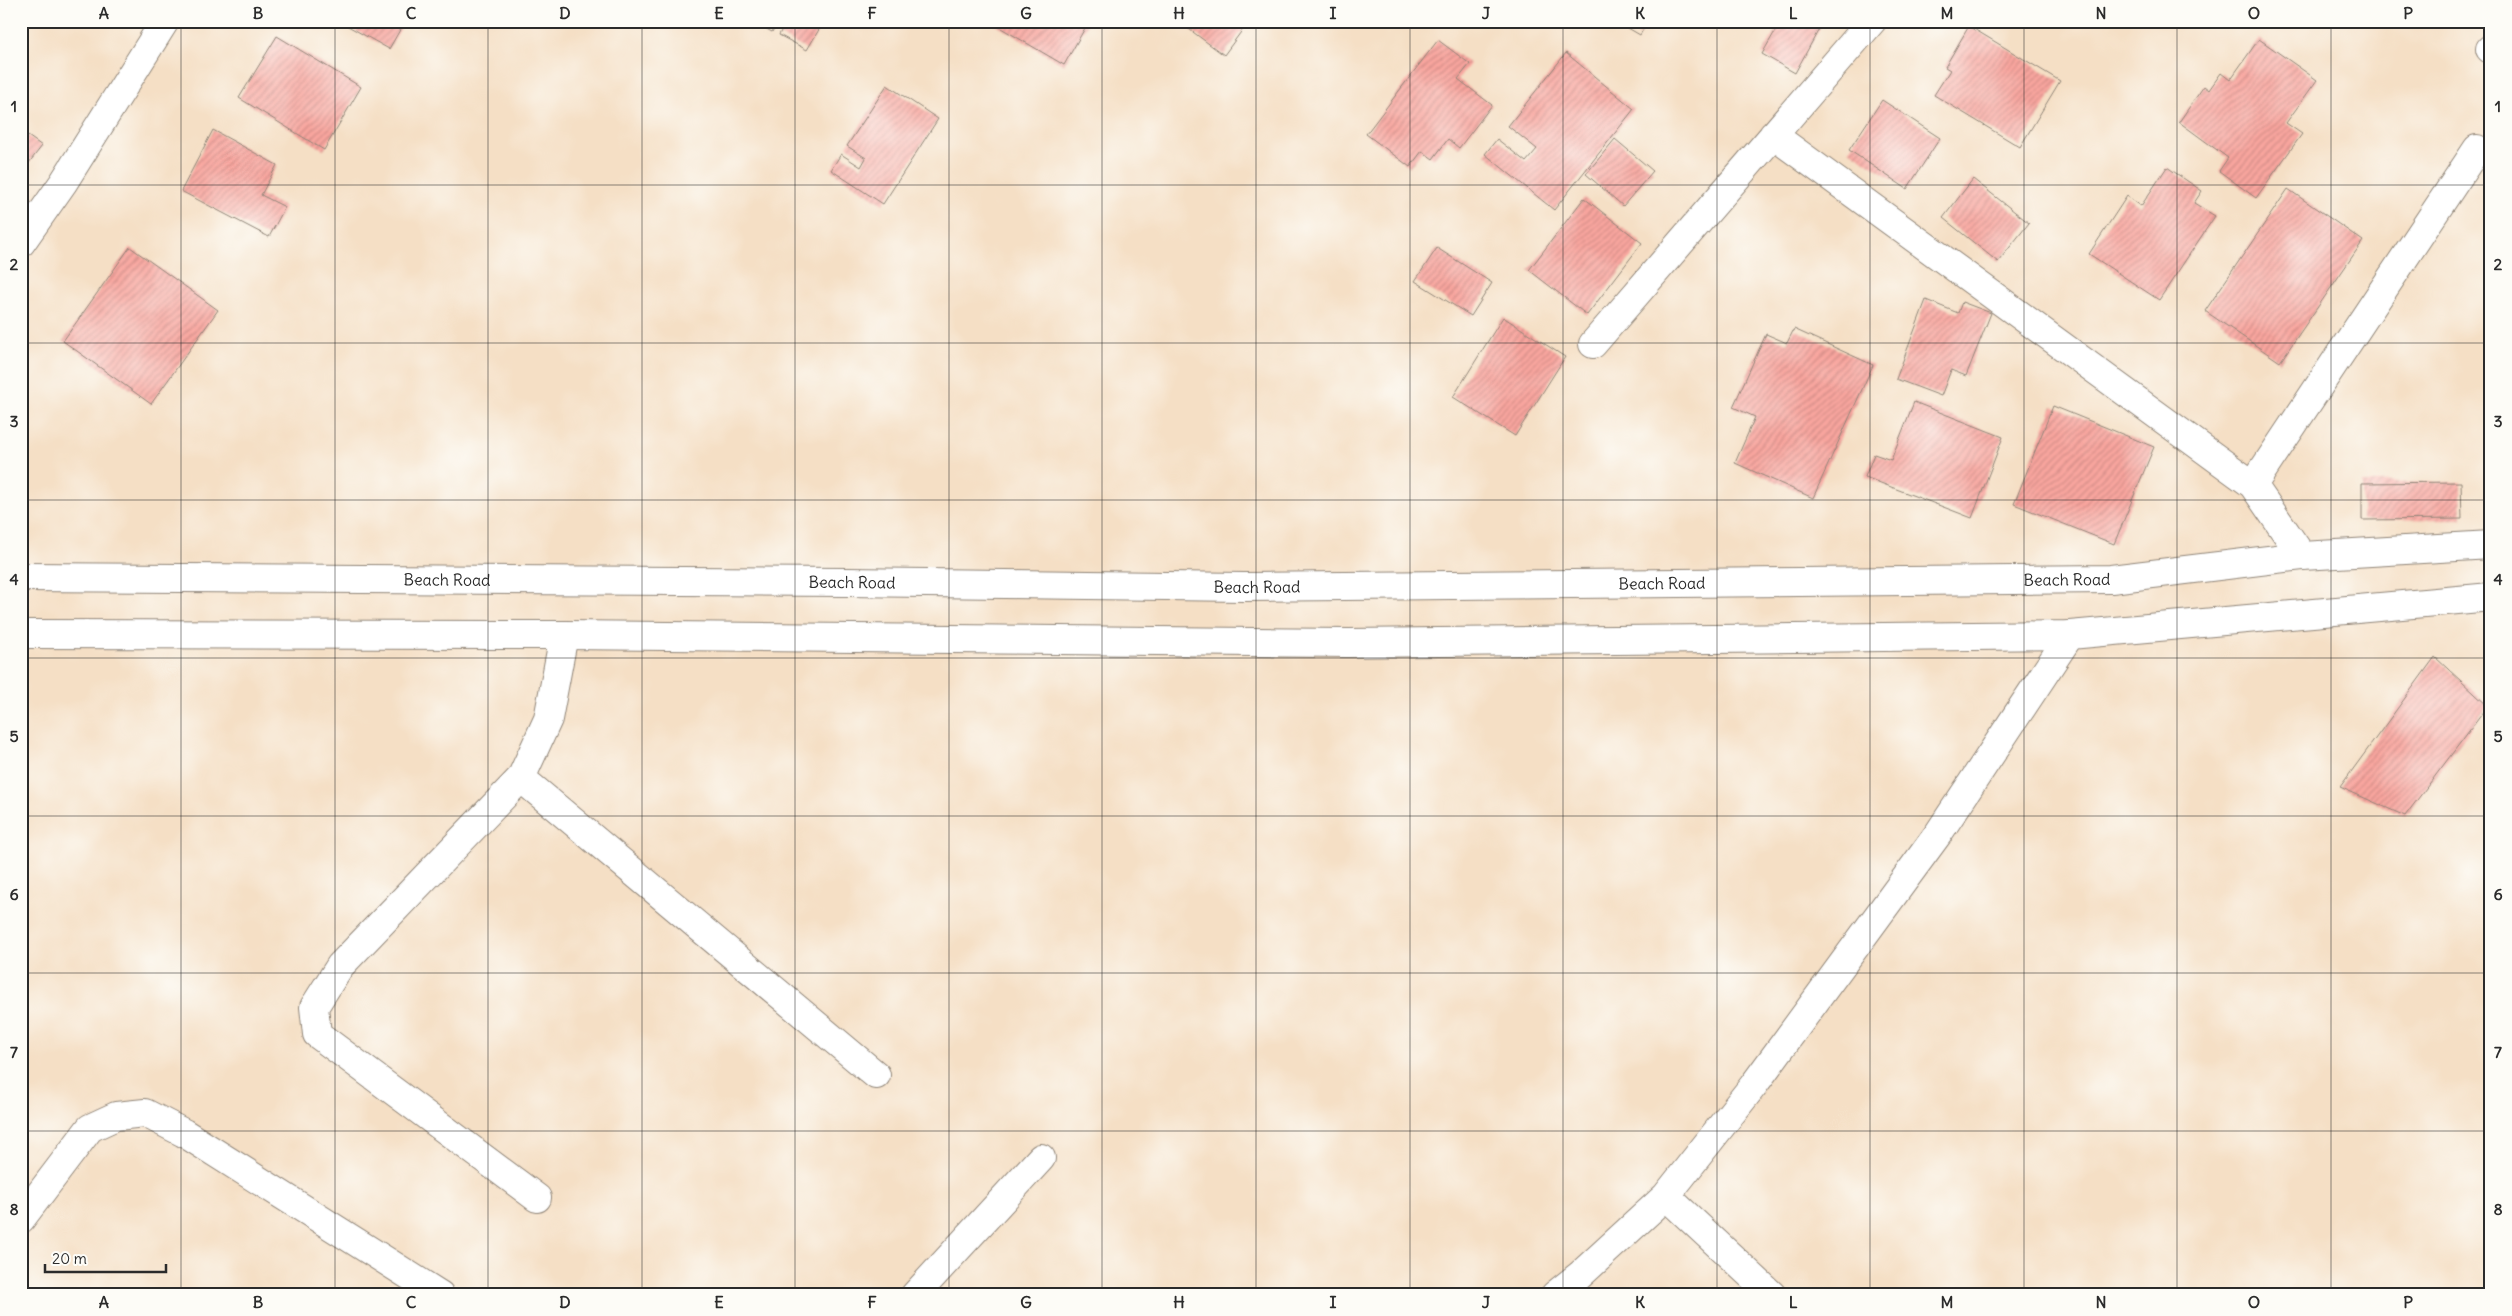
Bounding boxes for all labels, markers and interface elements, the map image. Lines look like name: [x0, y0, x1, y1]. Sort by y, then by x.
text: A: [99, 3, 109, 23]
text: B: [253, 3, 264, 23]
text: C: [406, 3, 417, 23]
text: D: [559, 3, 571, 23]
text: E: [714, 3, 724, 23]
text: F: [867, 3, 877, 23]
text: G: [1020, 3, 1032, 23]
text: H: [1173, 3, 1185, 23]
text: I: [1330, 3, 1337, 23]
text: J: [1482, 3, 1491, 23]
text: K: [1635, 3, 1645, 23]
text: L: [1789, 3, 1798, 23]
text: M: [1941, 3, 1954, 23]
text: N: [2095, 3, 2107, 23]
text: O: [2248, 3, 2260, 23]
text: P: [2403, 3, 2413, 23]
text: 1: [11, 96, 17, 116]
text: 1: [2495, 96, 2501, 116]
text: 2: [10, 254, 19, 274]
text: 2: [2494, 254, 2503, 274]
text: 3: [9, 411, 19, 431]
text: 3: [2493, 411, 2503, 431]
text: 4: [9, 569, 19, 589]
street label: Beach Road: [403, 569, 491, 590]
street label: Beach Road: [2023, 569, 2110, 590]
text: 4: [2493, 569, 2503, 589]
street label: Beach Road: [808, 572, 896, 593]
street label: Beach Road: [1618, 573, 1705, 594]
street label: Beach Road: [1213, 576, 1301, 597]
text: 5: [9, 726, 19, 746]
text: 5: [2493, 726, 2503, 746]
text: 6: [9, 884, 19, 904]
text: 6: [2493, 884, 2503, 904]
text: 7: [10, 1042, 18, 1062]
text: 7: [2494, 1042, 2502, 1062]
text: 8: [9, 1199, 19, 1219]
text: 8: [2493, 1199, 2503, 1219]
scale bar: [45, 1241, 166, 1273]
text: 20 m: [52, 1249, 87, 1268]
text: A: [99, 1292, 109, 1312]
text: B: [253, 1292, 264, 1312]
text: C: [406, 1292, 417, 1312]
text: D: [559, 1292, 571, 1312]
text: E: [714, 1292, 724, 1312]
text: F: [867, 1292, 877, 1312]
text: G: [1020, 1292, 1032, 1312]
text: H: [1173, 1292, 1185, 1312]
text: I: [1330, 1292, 1337, 1312]
text: J: [1482, 1292, 1491, 1312]
text: K: [1635, 1292, 1645, 1312]
text: L: [1789, 1292, 1798, 1312]
text: M: [1941, 1292, 1954, 1312]
text: N: [2095, 1292, 2107, 1312]
text: O: [2248, 1292, 2260, 1312]
text: P: [2403, 1292, 2413, 1312]

